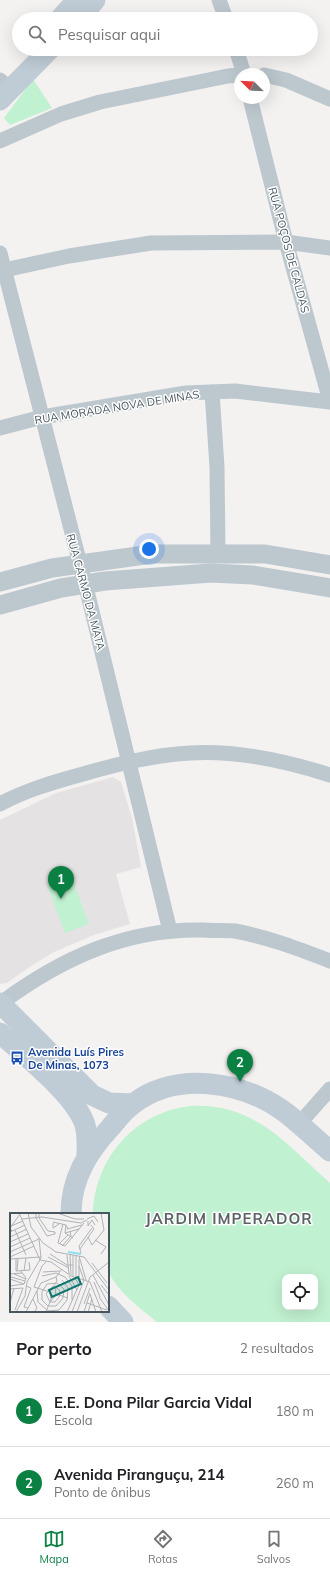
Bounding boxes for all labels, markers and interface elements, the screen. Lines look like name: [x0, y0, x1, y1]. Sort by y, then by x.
search box: [12, 12, 318, 56]
icon: search: [26, 23, 48, 45]
text: Pesquisar aqui: [58, 25, 160, 44]
north arrow: [234, 68, 270, 104]
street label: RUA POÇOS DE CALDAS: [265, 186, 313, 315]
street label: RUA MORADA NOVA DE MINAS: [34, 387, 200, 427]
street label: RUA CARMO DA MATA: [64, 532, 108, 652]
your location: [139, 539, 159, 559]
pin: 1: [48, 866, 74, 899]
place label: Avenida Luís Pires De Minas, 1073: [28, 1045, 124, 1072]
pin: 2: [227, 1049, 253, 1082]
bus stop icon: Avenida Luís Pires De Minas, 1073: [9, 1050, 25, 1066]
district label: JARDIM IMPERADOR: [145, 1209, 313, 1228]
inset map: [10, 1213, 109, 1312]
map controls: [282, 1274, 318, 1310]
button: locate: [282, 1274, 318, 1310]
text: Por perto: [16, 1338, 92, 1359]
text: 2 resultados: [240, 1340, 314, 1356]
text: E.E. Dona Pilar Garcia Vidal: [54, 1393, 252, 1412]
text: 1: [25, 1403, 33, 1419]
text: 180 m: [276, 1403, 314, 1419]
text: Escola: [54, 1412, 93, 1428]
text: Avenida Piranguçu, 214: [54, 1465, 224, 1484]
text: 2: [25, 1475, 33, 1491]
text: 260 m: [276, 1475, 314, 1491]
text: Ponto de ônibus: [54, 1484, 151, 1500]
tab: Mapa: [40, 1528, 69, 1566]
tab: Rotas: [148, 1528, 178, 1566]
tab: Salvos: [257, 1528, 290, 1566]

